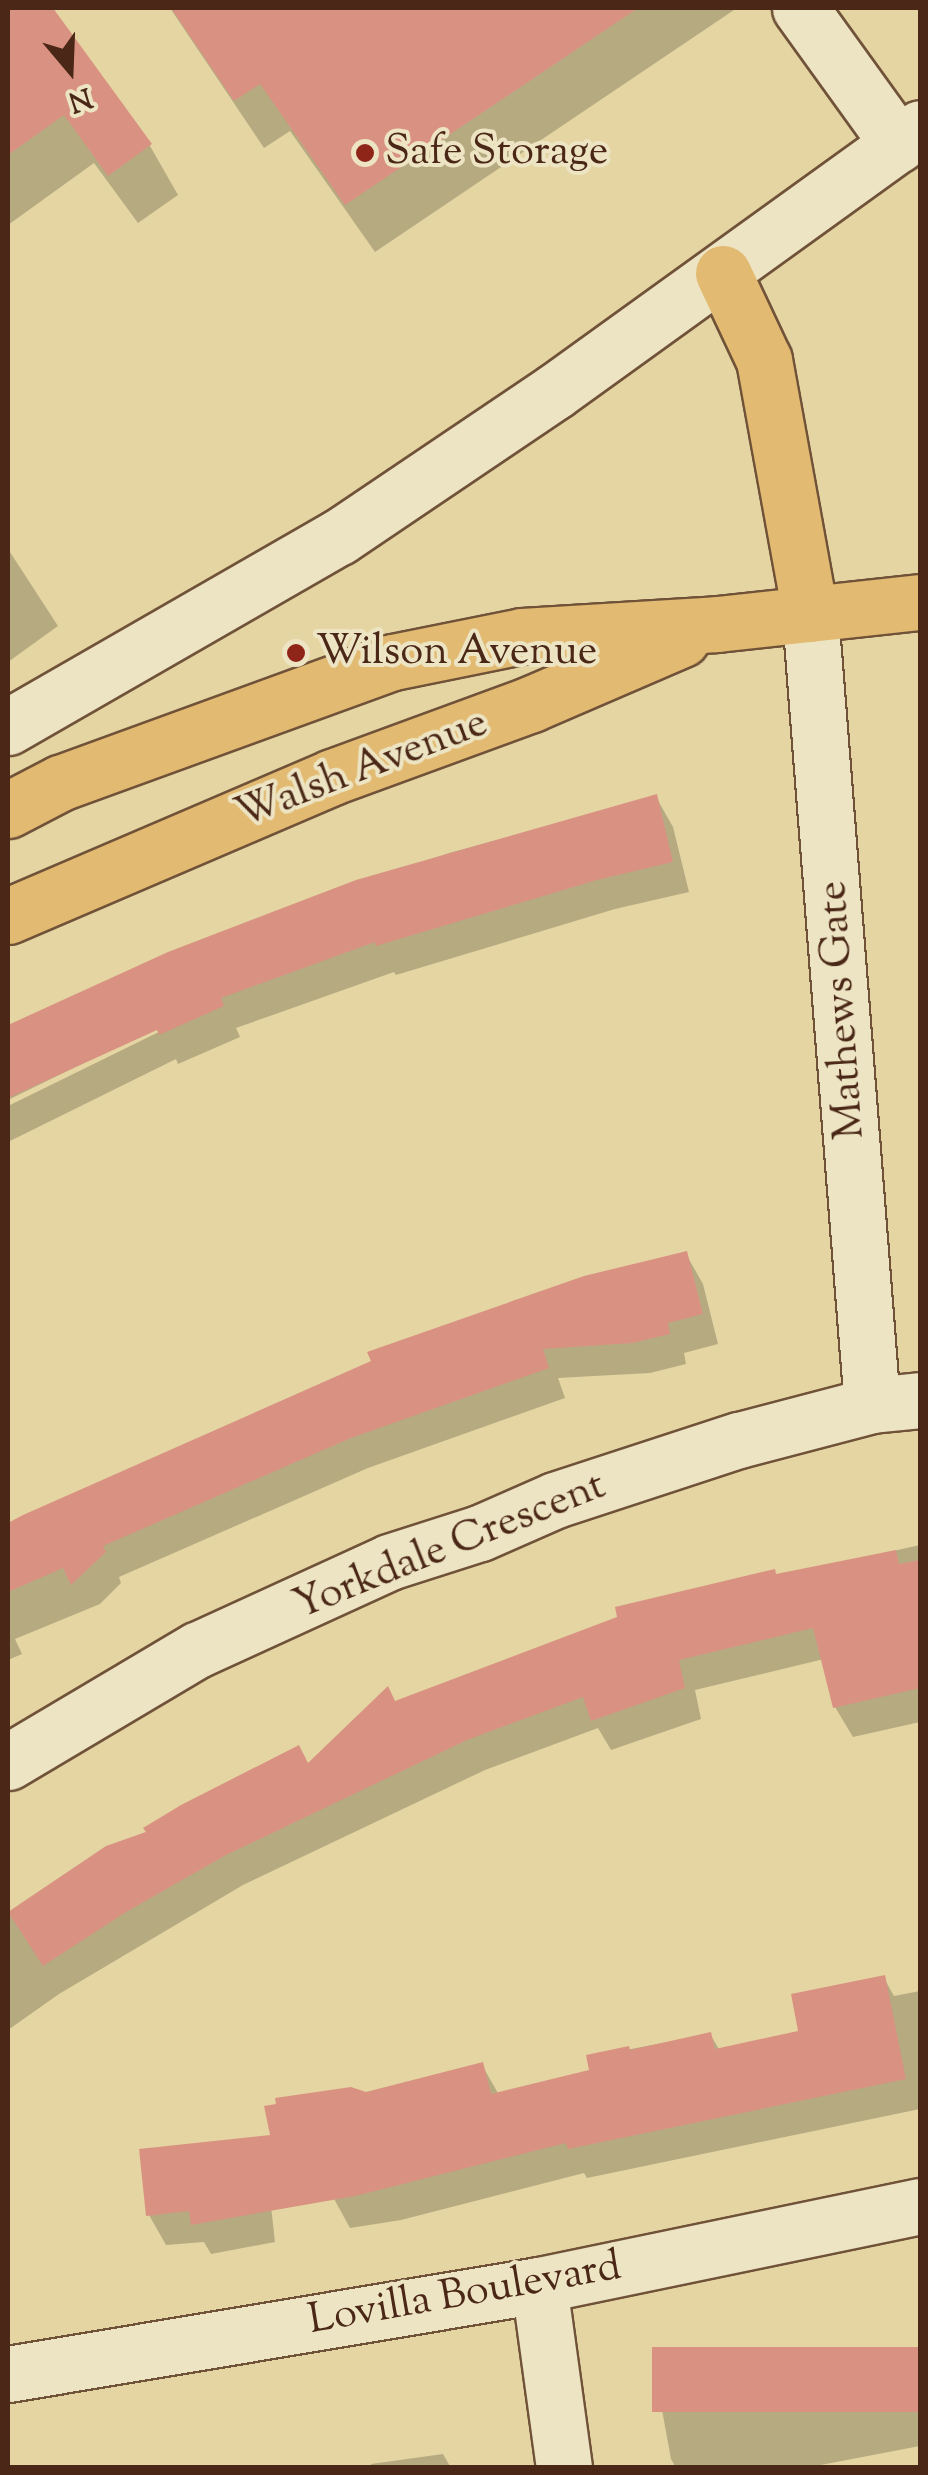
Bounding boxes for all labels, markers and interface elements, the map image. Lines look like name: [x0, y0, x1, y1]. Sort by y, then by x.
north arrow: [20, 20, 120, 120]
text: N: [63, 76, 97, 121]
place label: Safe Storage: [385, 128, 608, 178]
marker: Safe Storage: [354, 142, 376, 164]
place label: Wilson Avenue: [316, 628, 597, 678]
marker: Wilson Avenue: [285, 642, 307, 664]
street label: Walsh Avenue: [229, 699, 495, 841]
street label: Mathews Gate: [809, 879, 877, 1141]
street label: Yorkdale Crescent: [287, 1462, 613, 1632]
street label: Lovilla Boulevard: [305, 2243, 625, 2347]

